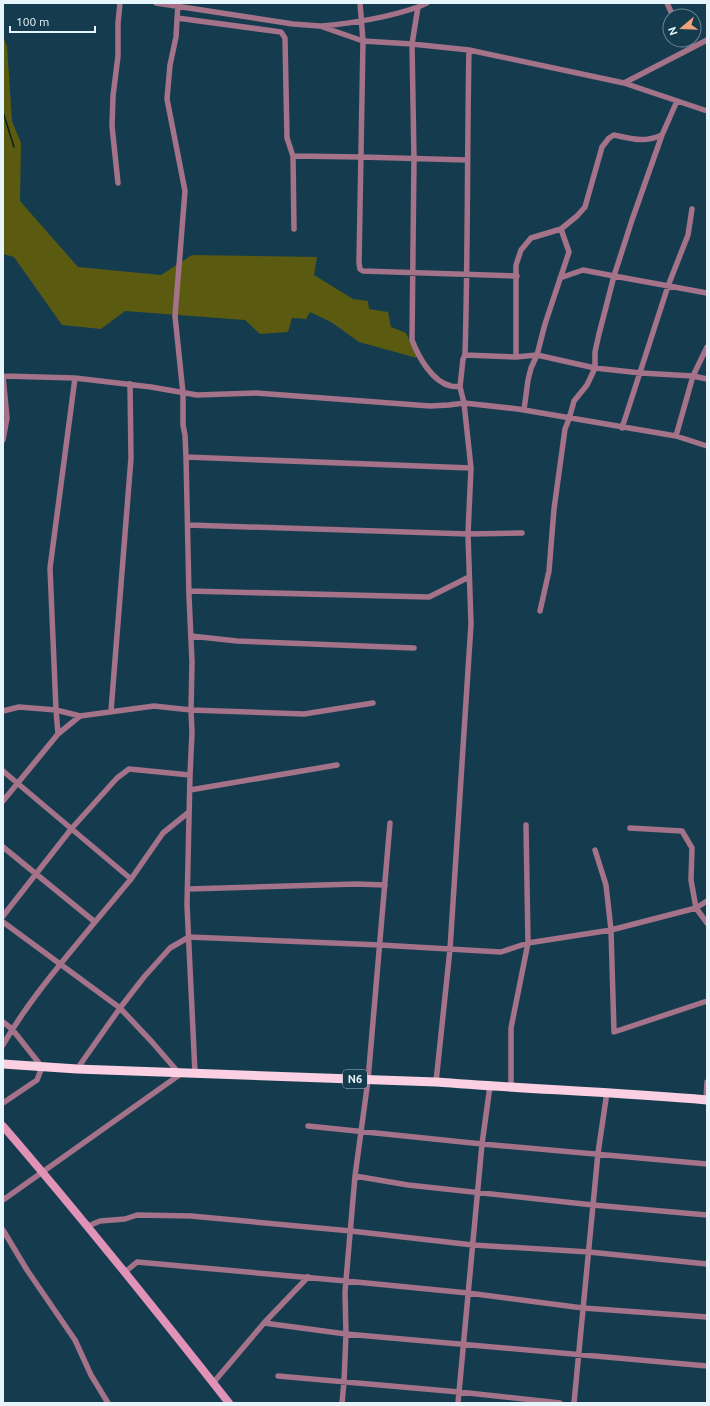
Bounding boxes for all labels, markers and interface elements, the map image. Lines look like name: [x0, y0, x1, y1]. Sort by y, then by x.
scale bar: [10, 8, 95, 34]
north arrow: [662, 8, 702, 48]
text: 100 m: [16, 15, 49, 28]
text: N: [666, 25, 680, 37]
road number: N6: [343, 1070, 367, 1088]

